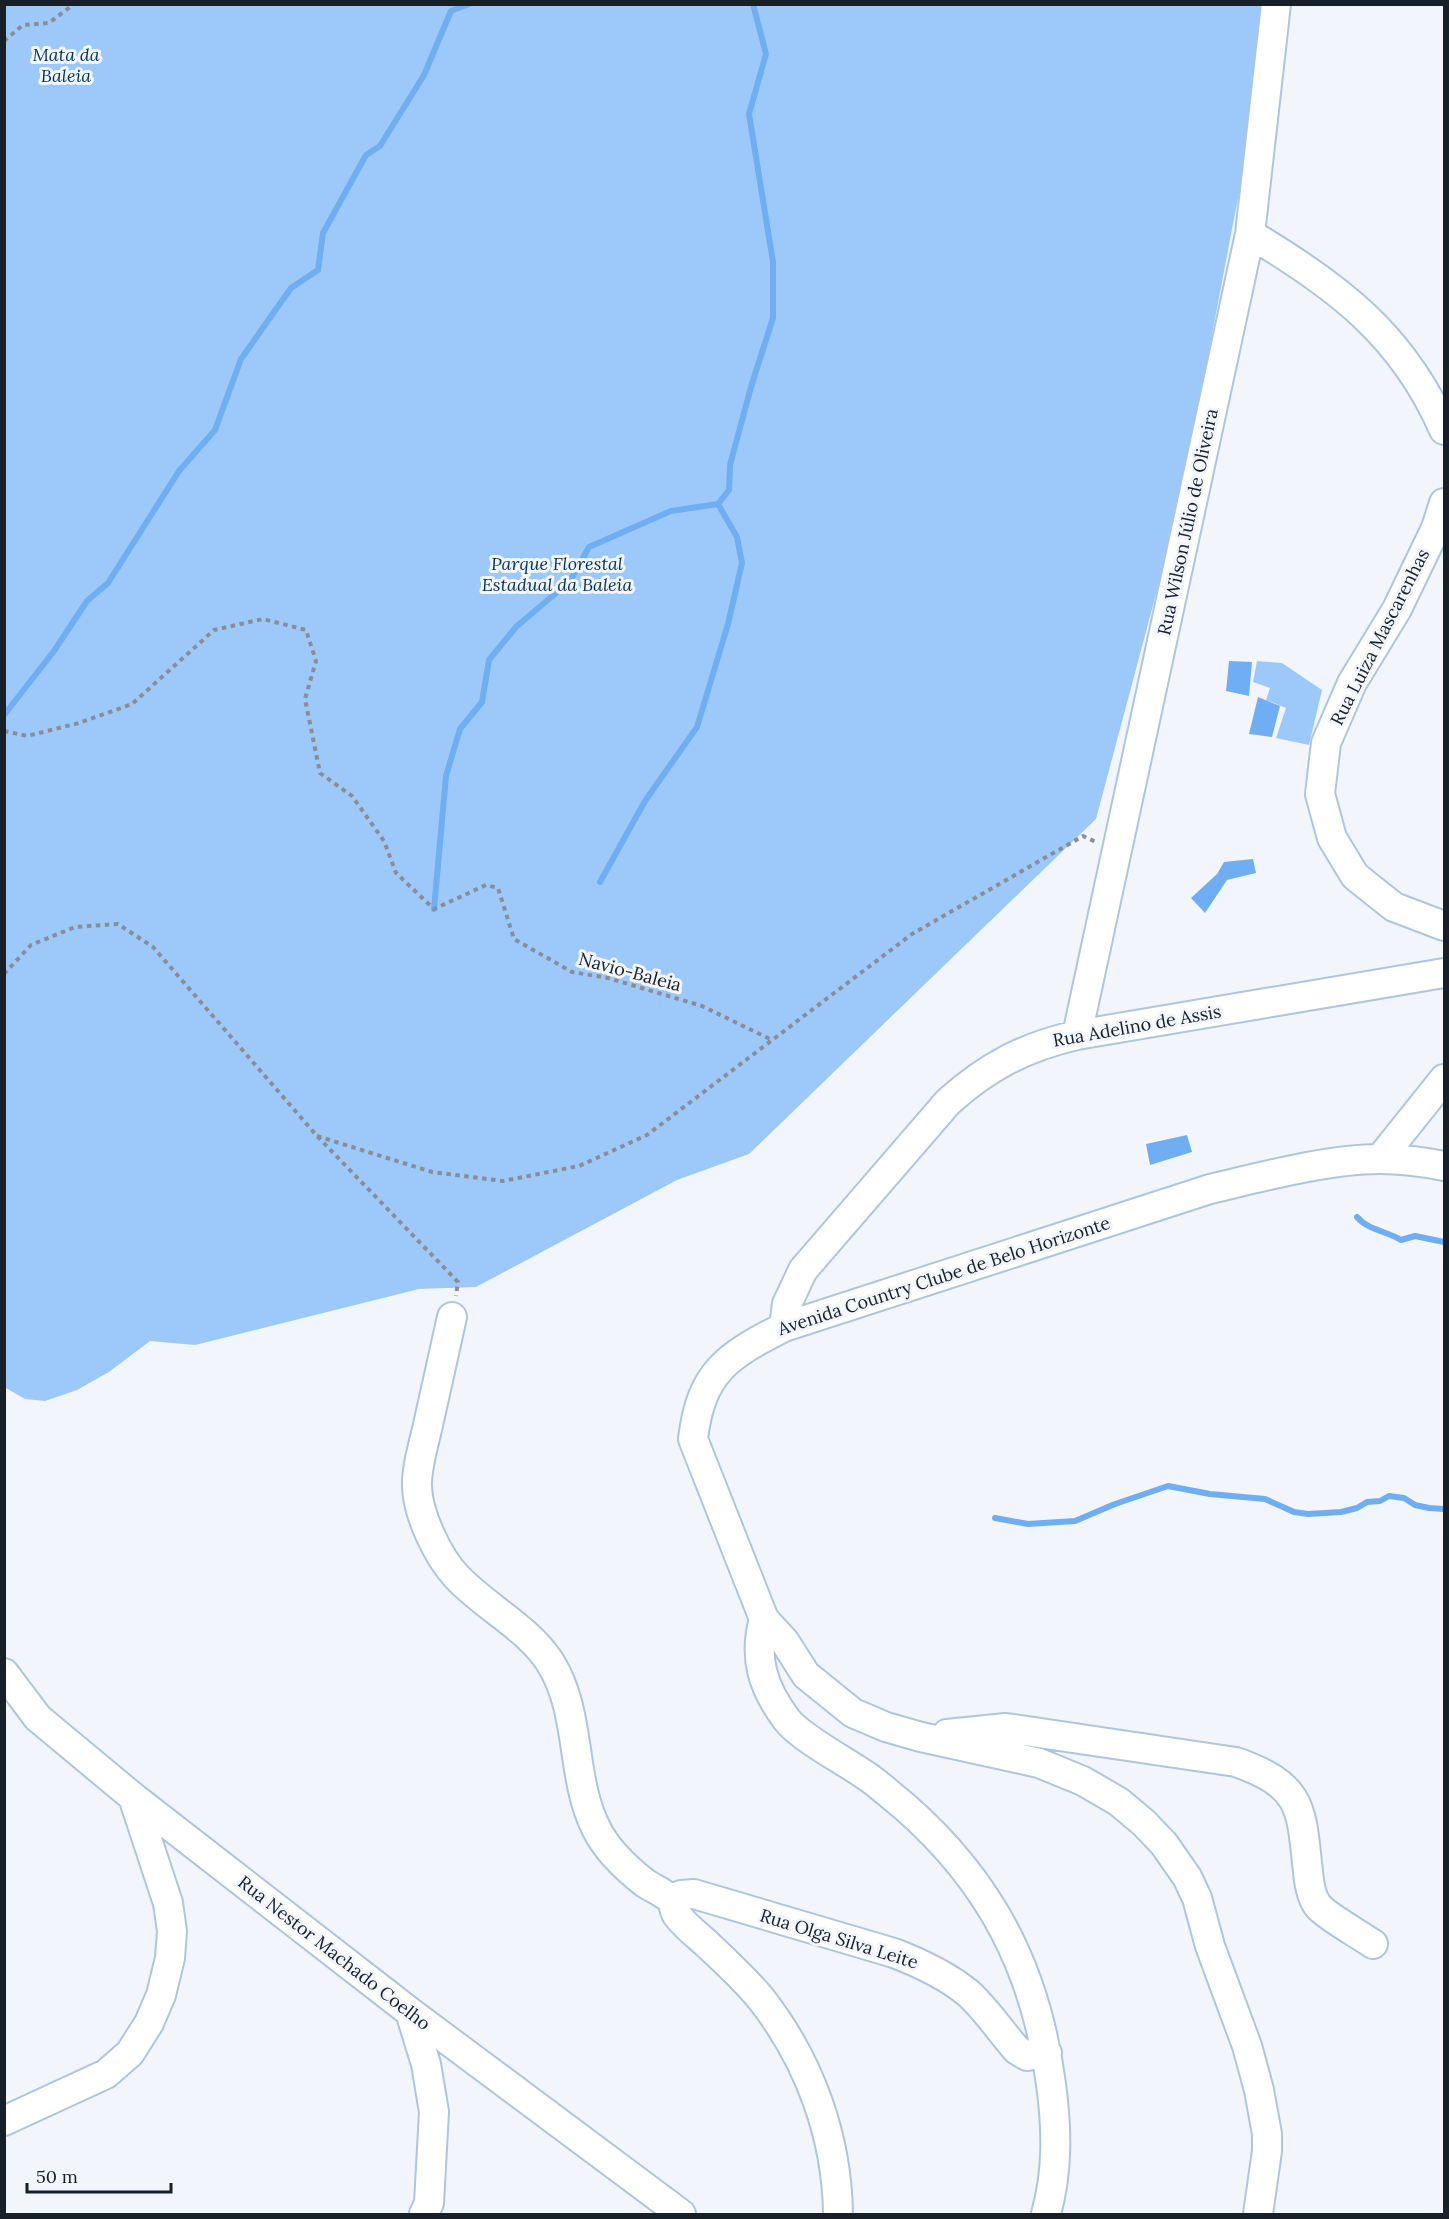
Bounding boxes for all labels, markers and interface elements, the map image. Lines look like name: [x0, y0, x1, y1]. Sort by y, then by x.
park label: Mata da Baleia: [32, 43, 100, 87]
street label: Rua Wilson Júlio de Oliveira: [1152, 406, 1223, 637]
street label: Rua Luiza Mascarenhas: [1325, 545, 1434, 729]
park label: Parque Florestal Estadual da Baleia: [482, 552, 632, 596]
street label: Navio-Baleia: [576, 947, 684, 996]
street label: Rua Adelino de Assis: [1051, 999, 1223, 1052]
street label: Avenida Country Clube de Belo Horizonte: [774, 1211, 1113, 1341]
street label: Rua Nestor Machado Coelho: [233, 1870, 435, 2035]
street label: Rua Olga Silva Leite: [757, 1903, 921, 1974]
scale bar: [27, 2156, 171, 2194]
text: 50 m: [36, 2165, 78, 2188]

